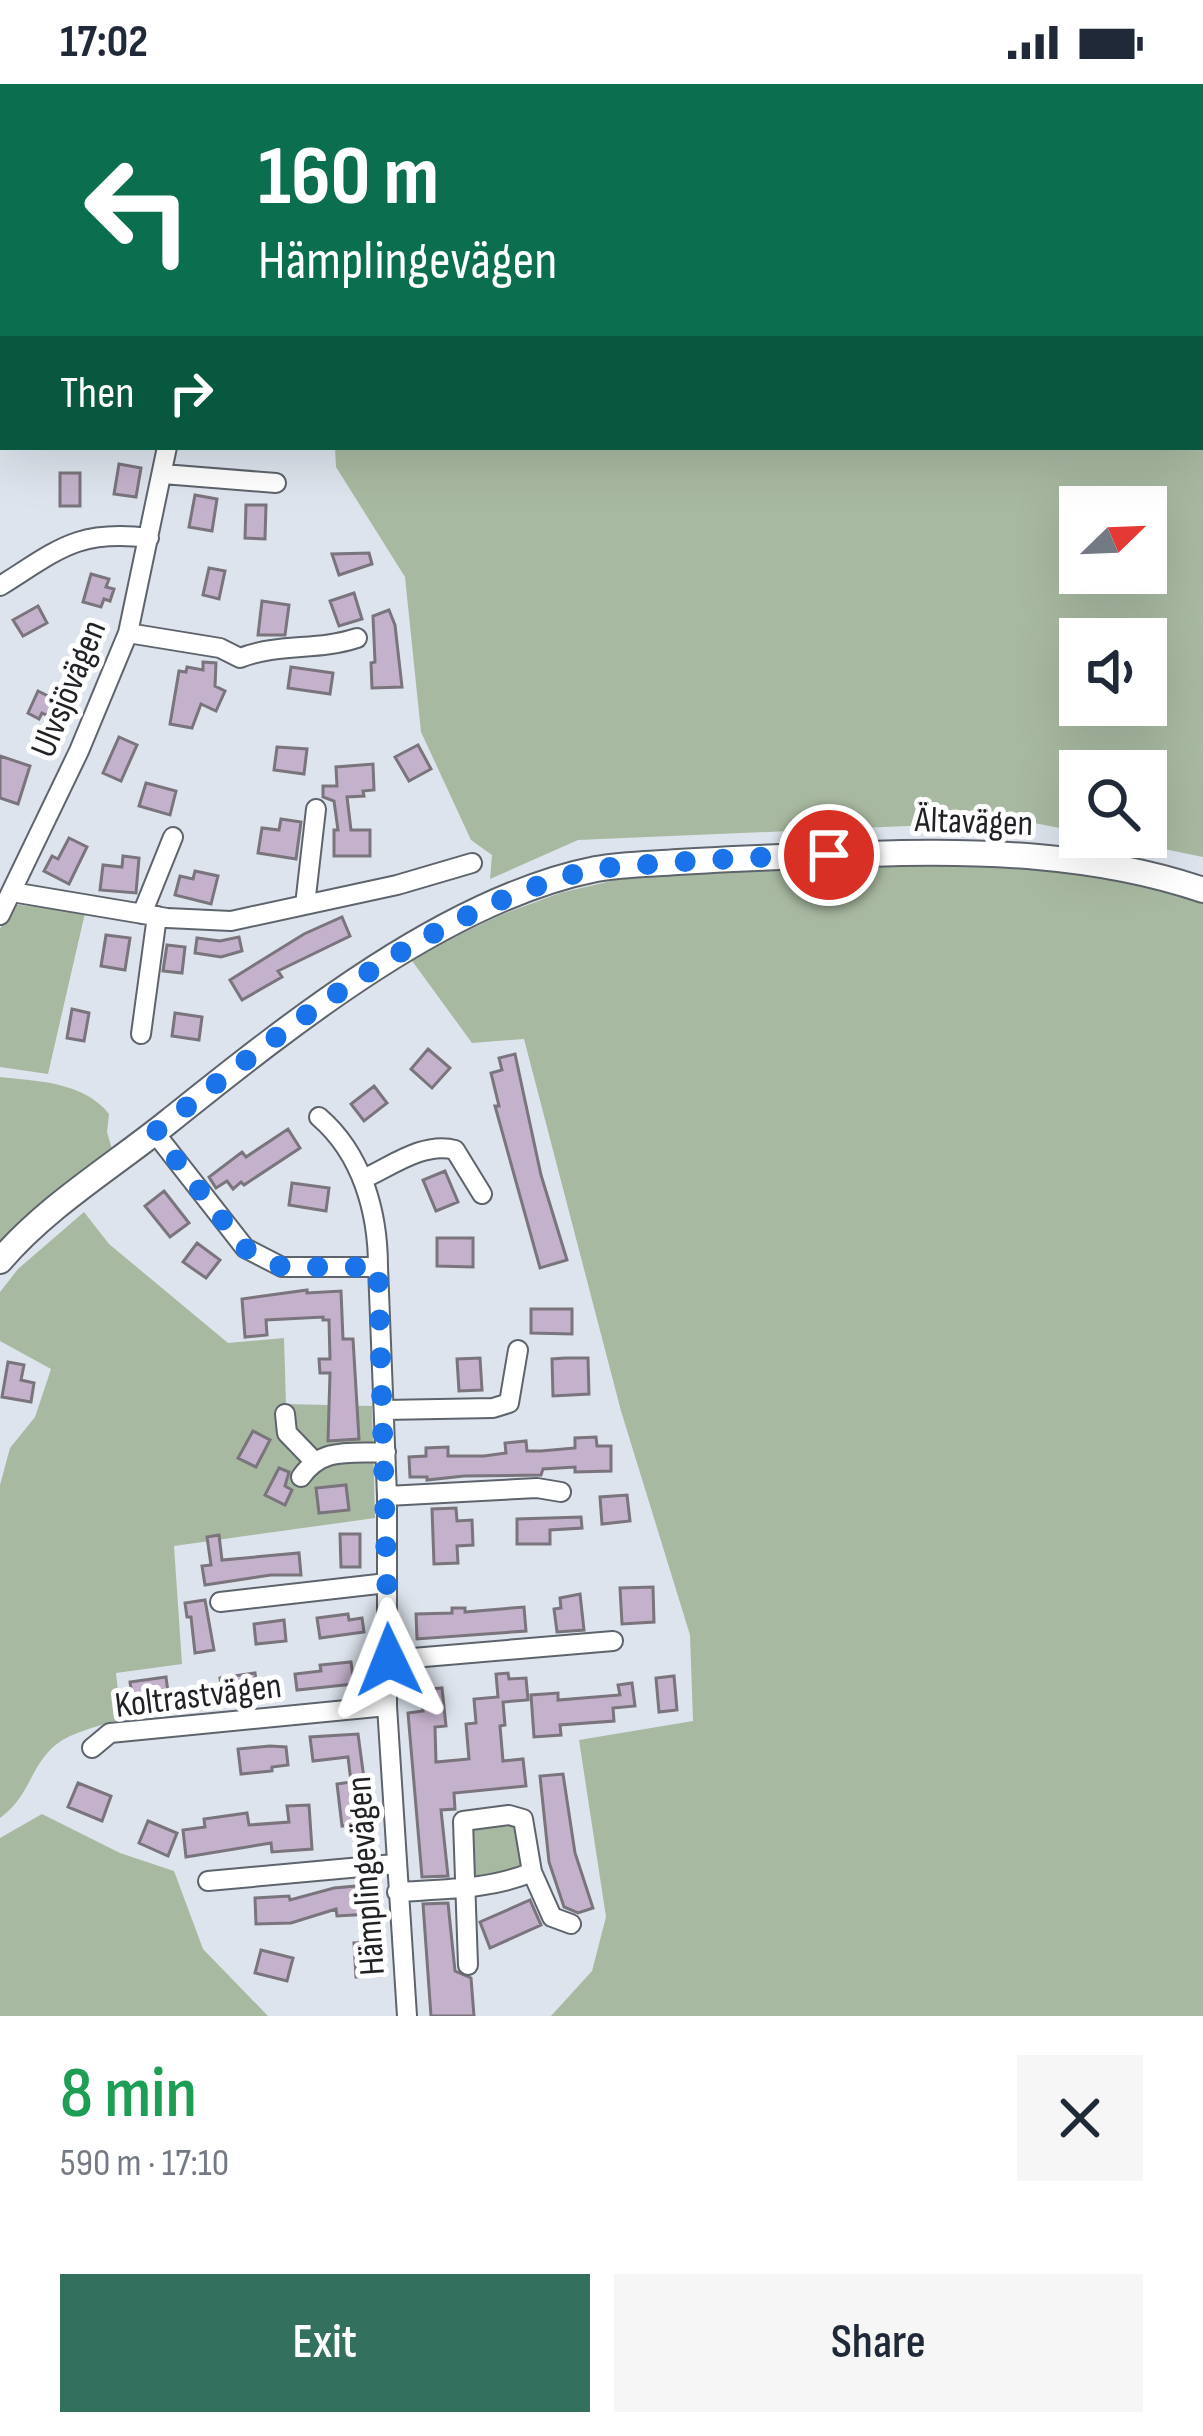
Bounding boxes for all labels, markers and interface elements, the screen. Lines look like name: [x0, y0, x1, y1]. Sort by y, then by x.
text: 17:02: [60, 15, 148, 70]
text: 160 m: [258, 127, 439, 228]
icon: left: [60, 132, 216, 288]
text: Hämplingevägen: [258, 229, 557, 294]
icon: right: [158, 360, 224, 426]
text: Then: [60, 366, 134, 421]
north arrow: [1059, 486, 1167, 594]
map controls: [1059, 486, 1167, 858]
street label: Ulvsjövägen: [22, 614, 116, 764]
button: sound: [1059, 618, 1167, 726]
button: search: [1059, 750, 1167, 858]
street label: Ältavägen: [913, 799, 1034, 846]
pin: [778, 804, 880, 906]
icon: arrive: [796, 822, 862, 888]
position arrow: [326, 1597, 452, 1723]
street label: Koltrastvägen: [113, 1665, 284, 1728]
street label: Hämplingevägen: [338, 1775, 395, 1977]
text: 8 min: [60, 2051, 197, 2138]
button: close: [1017, 2055, 1143, 2181]
text: 590 m · 17:10: [60, 2140, 229, 2187]
button: Exit: [60, 2274, 590, 2412]
button: Share: [614, 2274, 1143, 2412]

